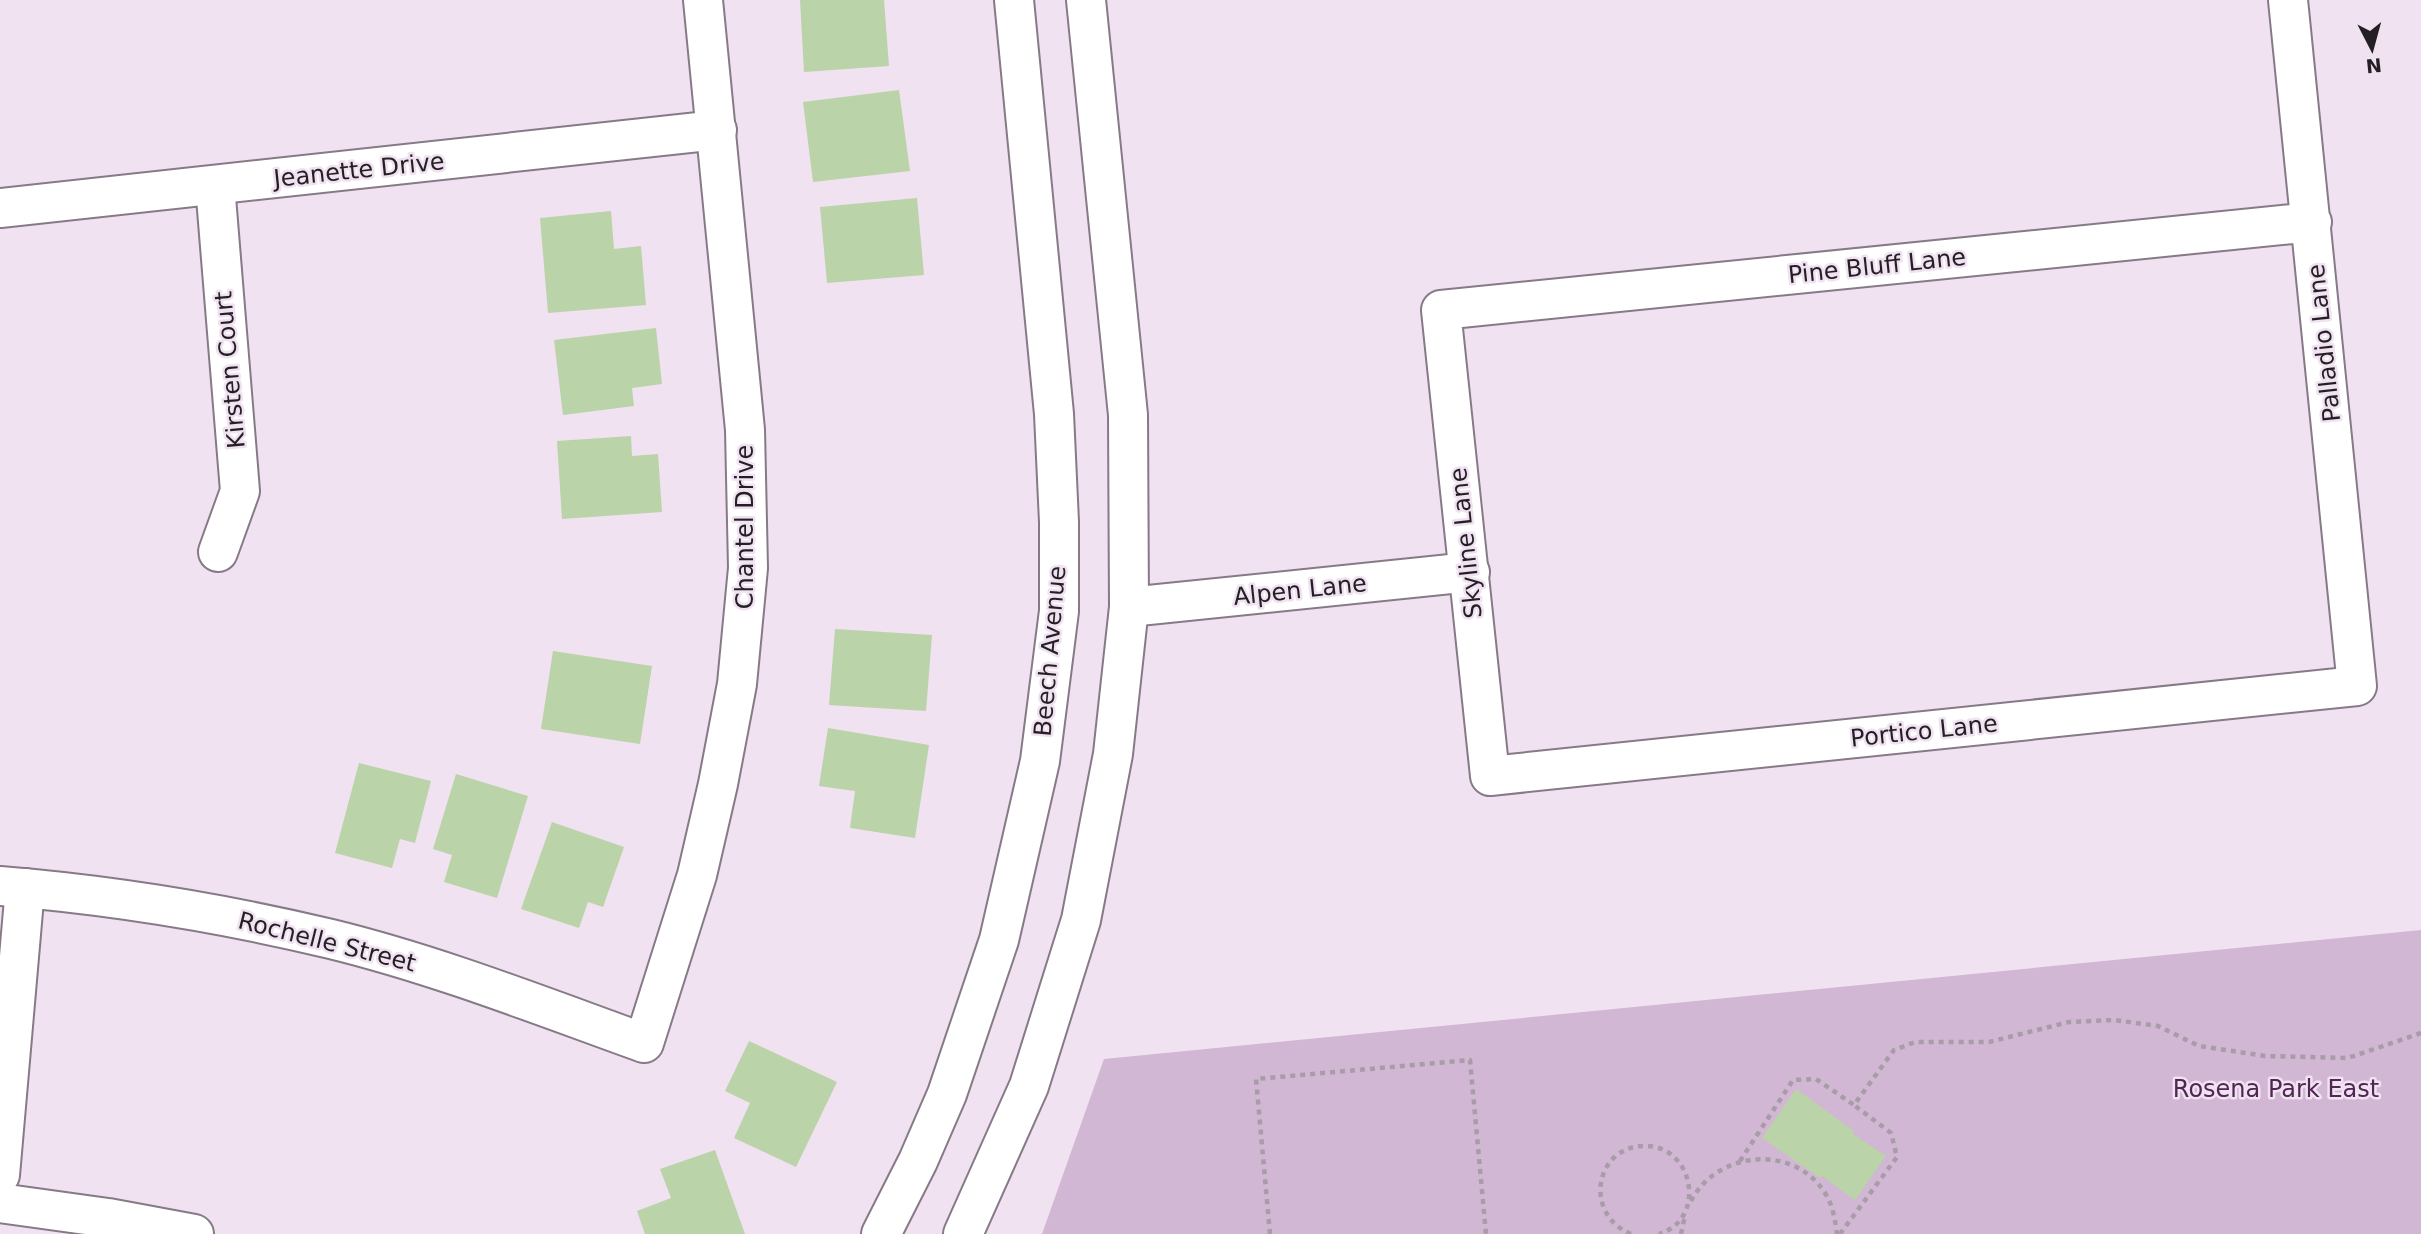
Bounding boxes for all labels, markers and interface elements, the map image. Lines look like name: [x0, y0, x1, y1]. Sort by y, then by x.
north arrow: [2337, 14, 2407, 84]
text: N: [2365, 54, 2383, 78]
street label: Jeanette Drive: [270, 147, 446, 193]
street label: Pine Bluff Lane: [1787, 243, 1967, 289]
street label: Palladio Lane: [2302, 263, 2346, 423]
street label: Kirsten Court: [209, 290, 251, 450]
street label: Chantel Drive: [731, 445, 759, 609]
street label: Skyline Lane: [1444, 466, 1488, 620]
street label: Beech Avenue: [1029, 565, 1071, 737]
street label: Alpen Lane: [1232, 569, 1368, 611]
street label: Portico Lane: [1849, 709, 1999, 753]
street label: Rochelle Street: [235, 906, 419, 978]
park label: Rosena Park East: [2173, 1075, 2379, 1103]

